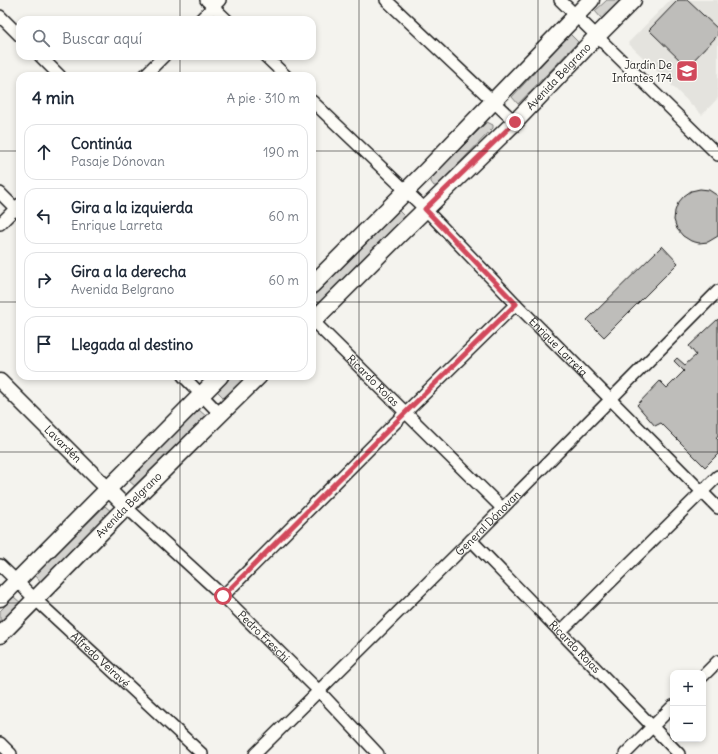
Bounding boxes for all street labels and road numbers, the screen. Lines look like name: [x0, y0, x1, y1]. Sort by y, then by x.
street label: Avenida Belgrano: [523, 40, 594, 113]
street label: Enrique Larreta: [526, 314, 591, 379]
street label: Ricardo Rojas: [344, 352, 402, 409]
street label: Lavardén: [41, 422, 84, 465]
street label: Avenida Belgrano: [93, 469, 164, 541]
street label: General Dónovan: [452, 487, 523, 559]
street label: Pedro Freschi: [235, 608, 293, 665]
street label: Ricardo Rojas: [546, 618, 603, 676]
street label: Alfredo Veiravé: [68, 629, 133, 690]

